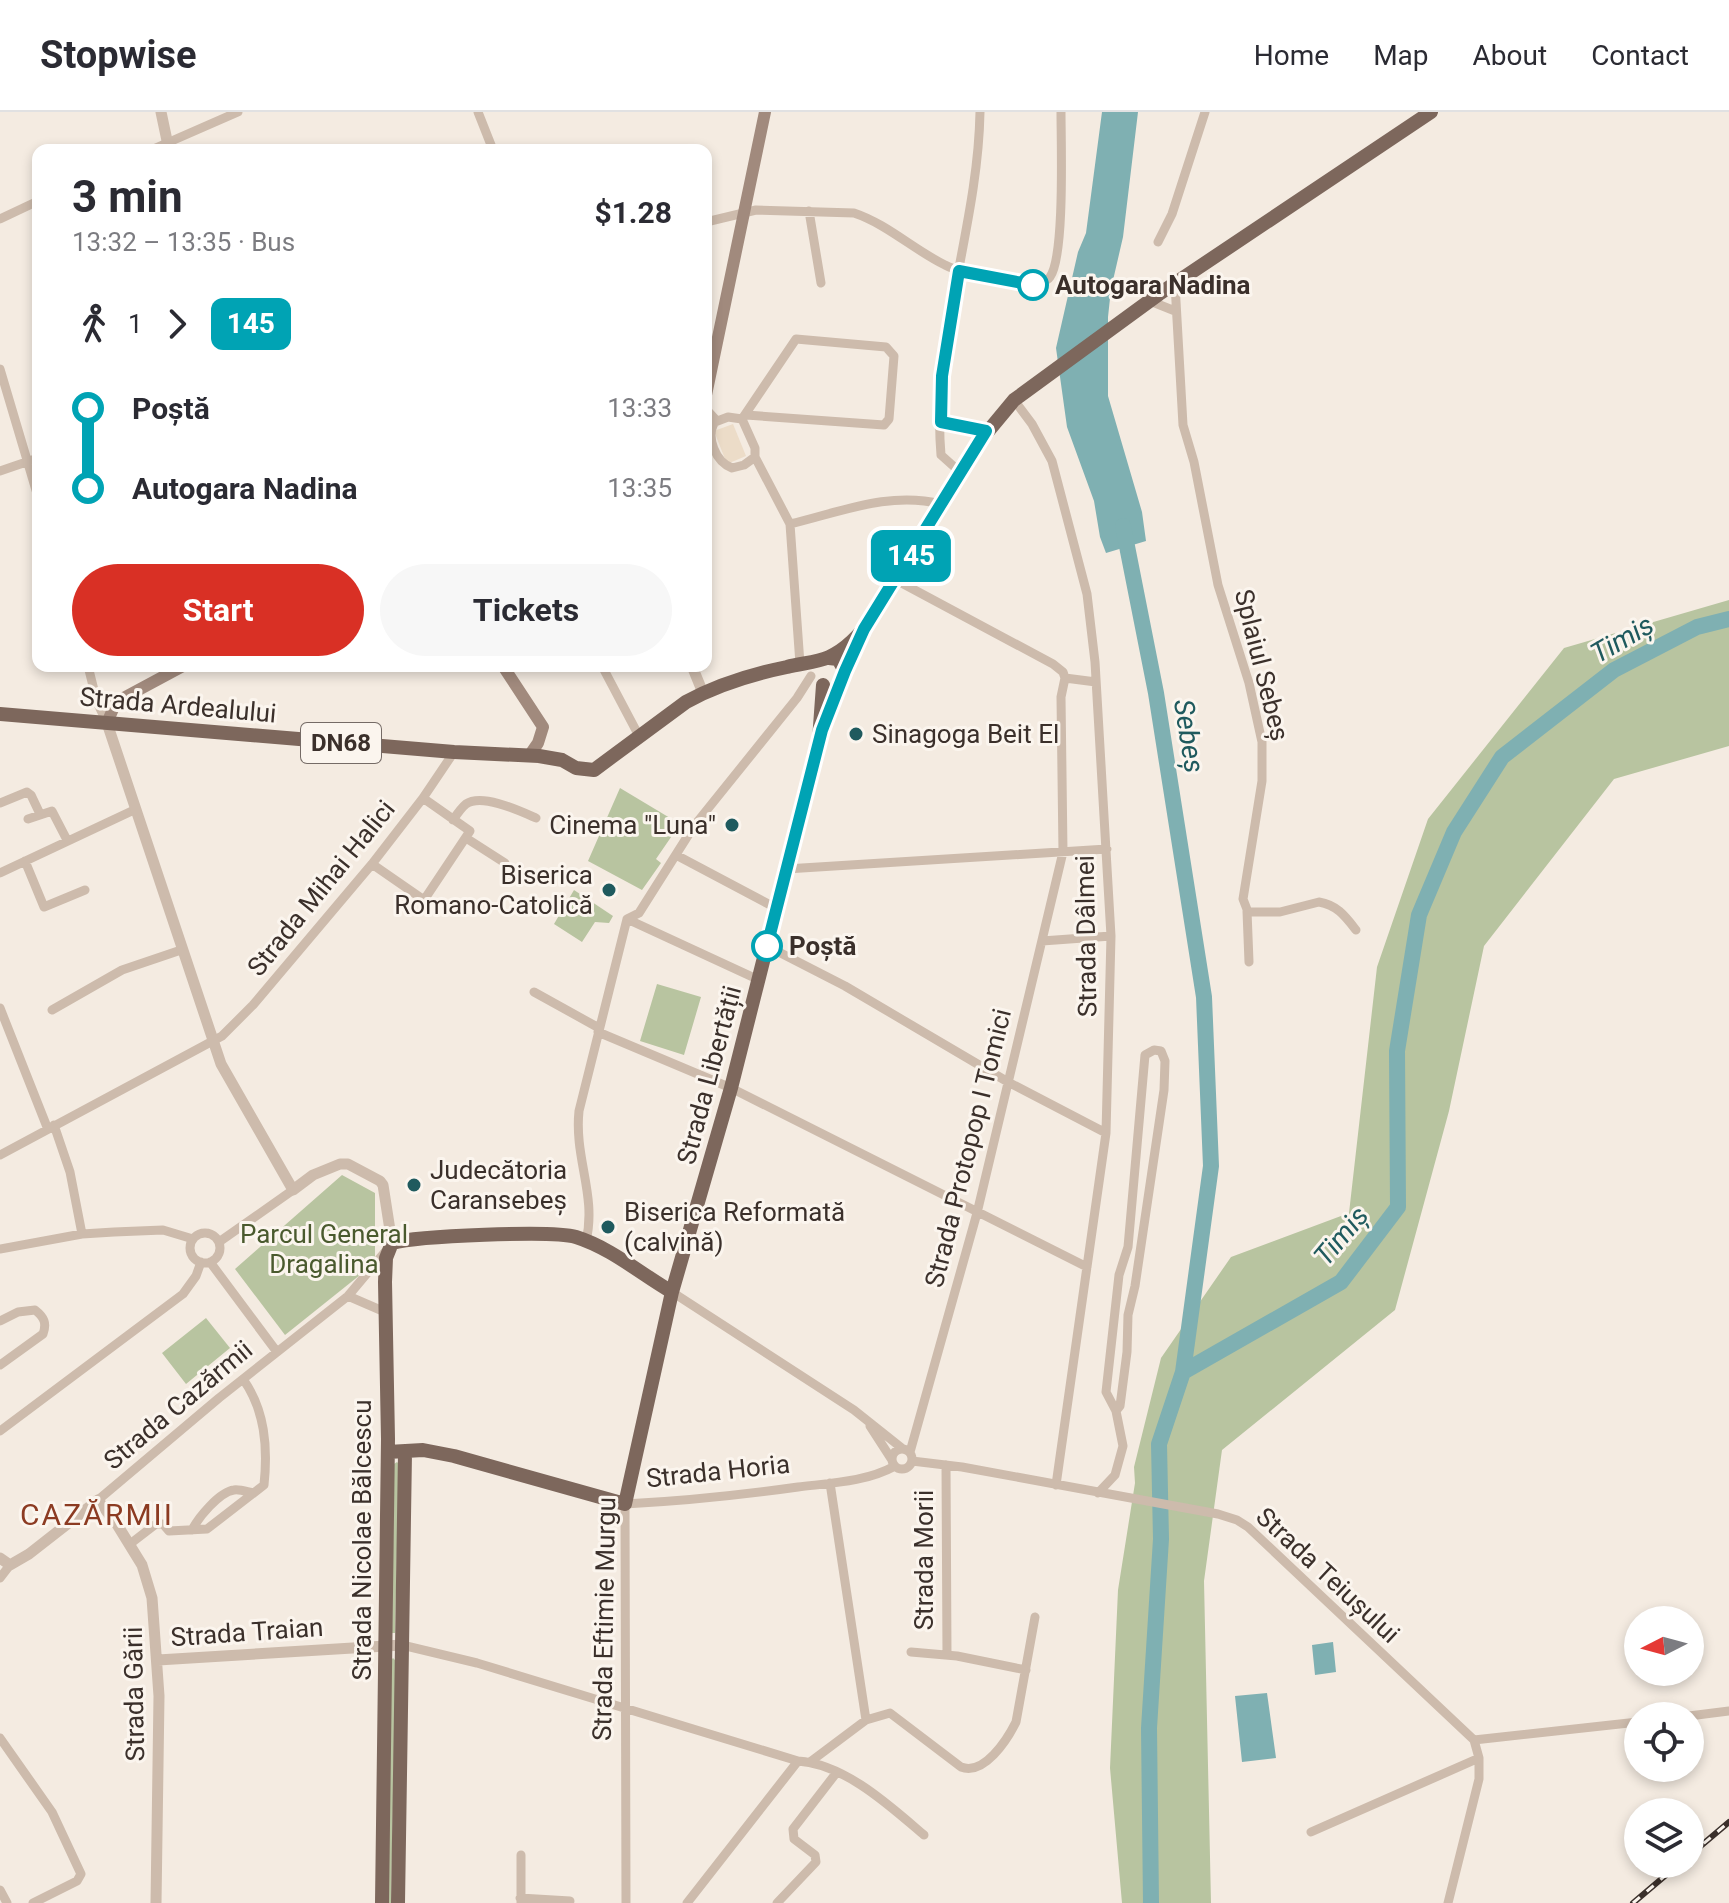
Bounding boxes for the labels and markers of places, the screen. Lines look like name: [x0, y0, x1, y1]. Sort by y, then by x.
marker: Autogara Nadina: [1018, 270, 1048, 300]
place label: Autogara Nadina: [1055, 270, 1251, 300]
place label: Sinagoga Beit El: [872, 719, 1059, 749]
marker: Sinagoga Beit El: [847, 725, 865, 743]
place label: Cinema "Luna": [549, 810, 716, 840]
marker: Cinema "Luna": [723, 816, 741, 834]
place label: Biserica Romano-Catolică: [394, 860, 593, 920]
marker: Biserica Romano-Catolică: [600, 881, 618, 899]
marker: Poștă: [752, 931, 782, 961]
place label: Poștă: [789, 931, 856, 962]
place label: Judecătoria Caransebeș: [430, 1155, 567, 1216]
marker: Judecătoria Caransebeș: [405, 1176, 423, 1194]
place label: Biserica Reformată (calvină): [624, 1197, 845, 1257]
marker: Biserica Reformată (calvină): [599, 1218, 617, 1236]

